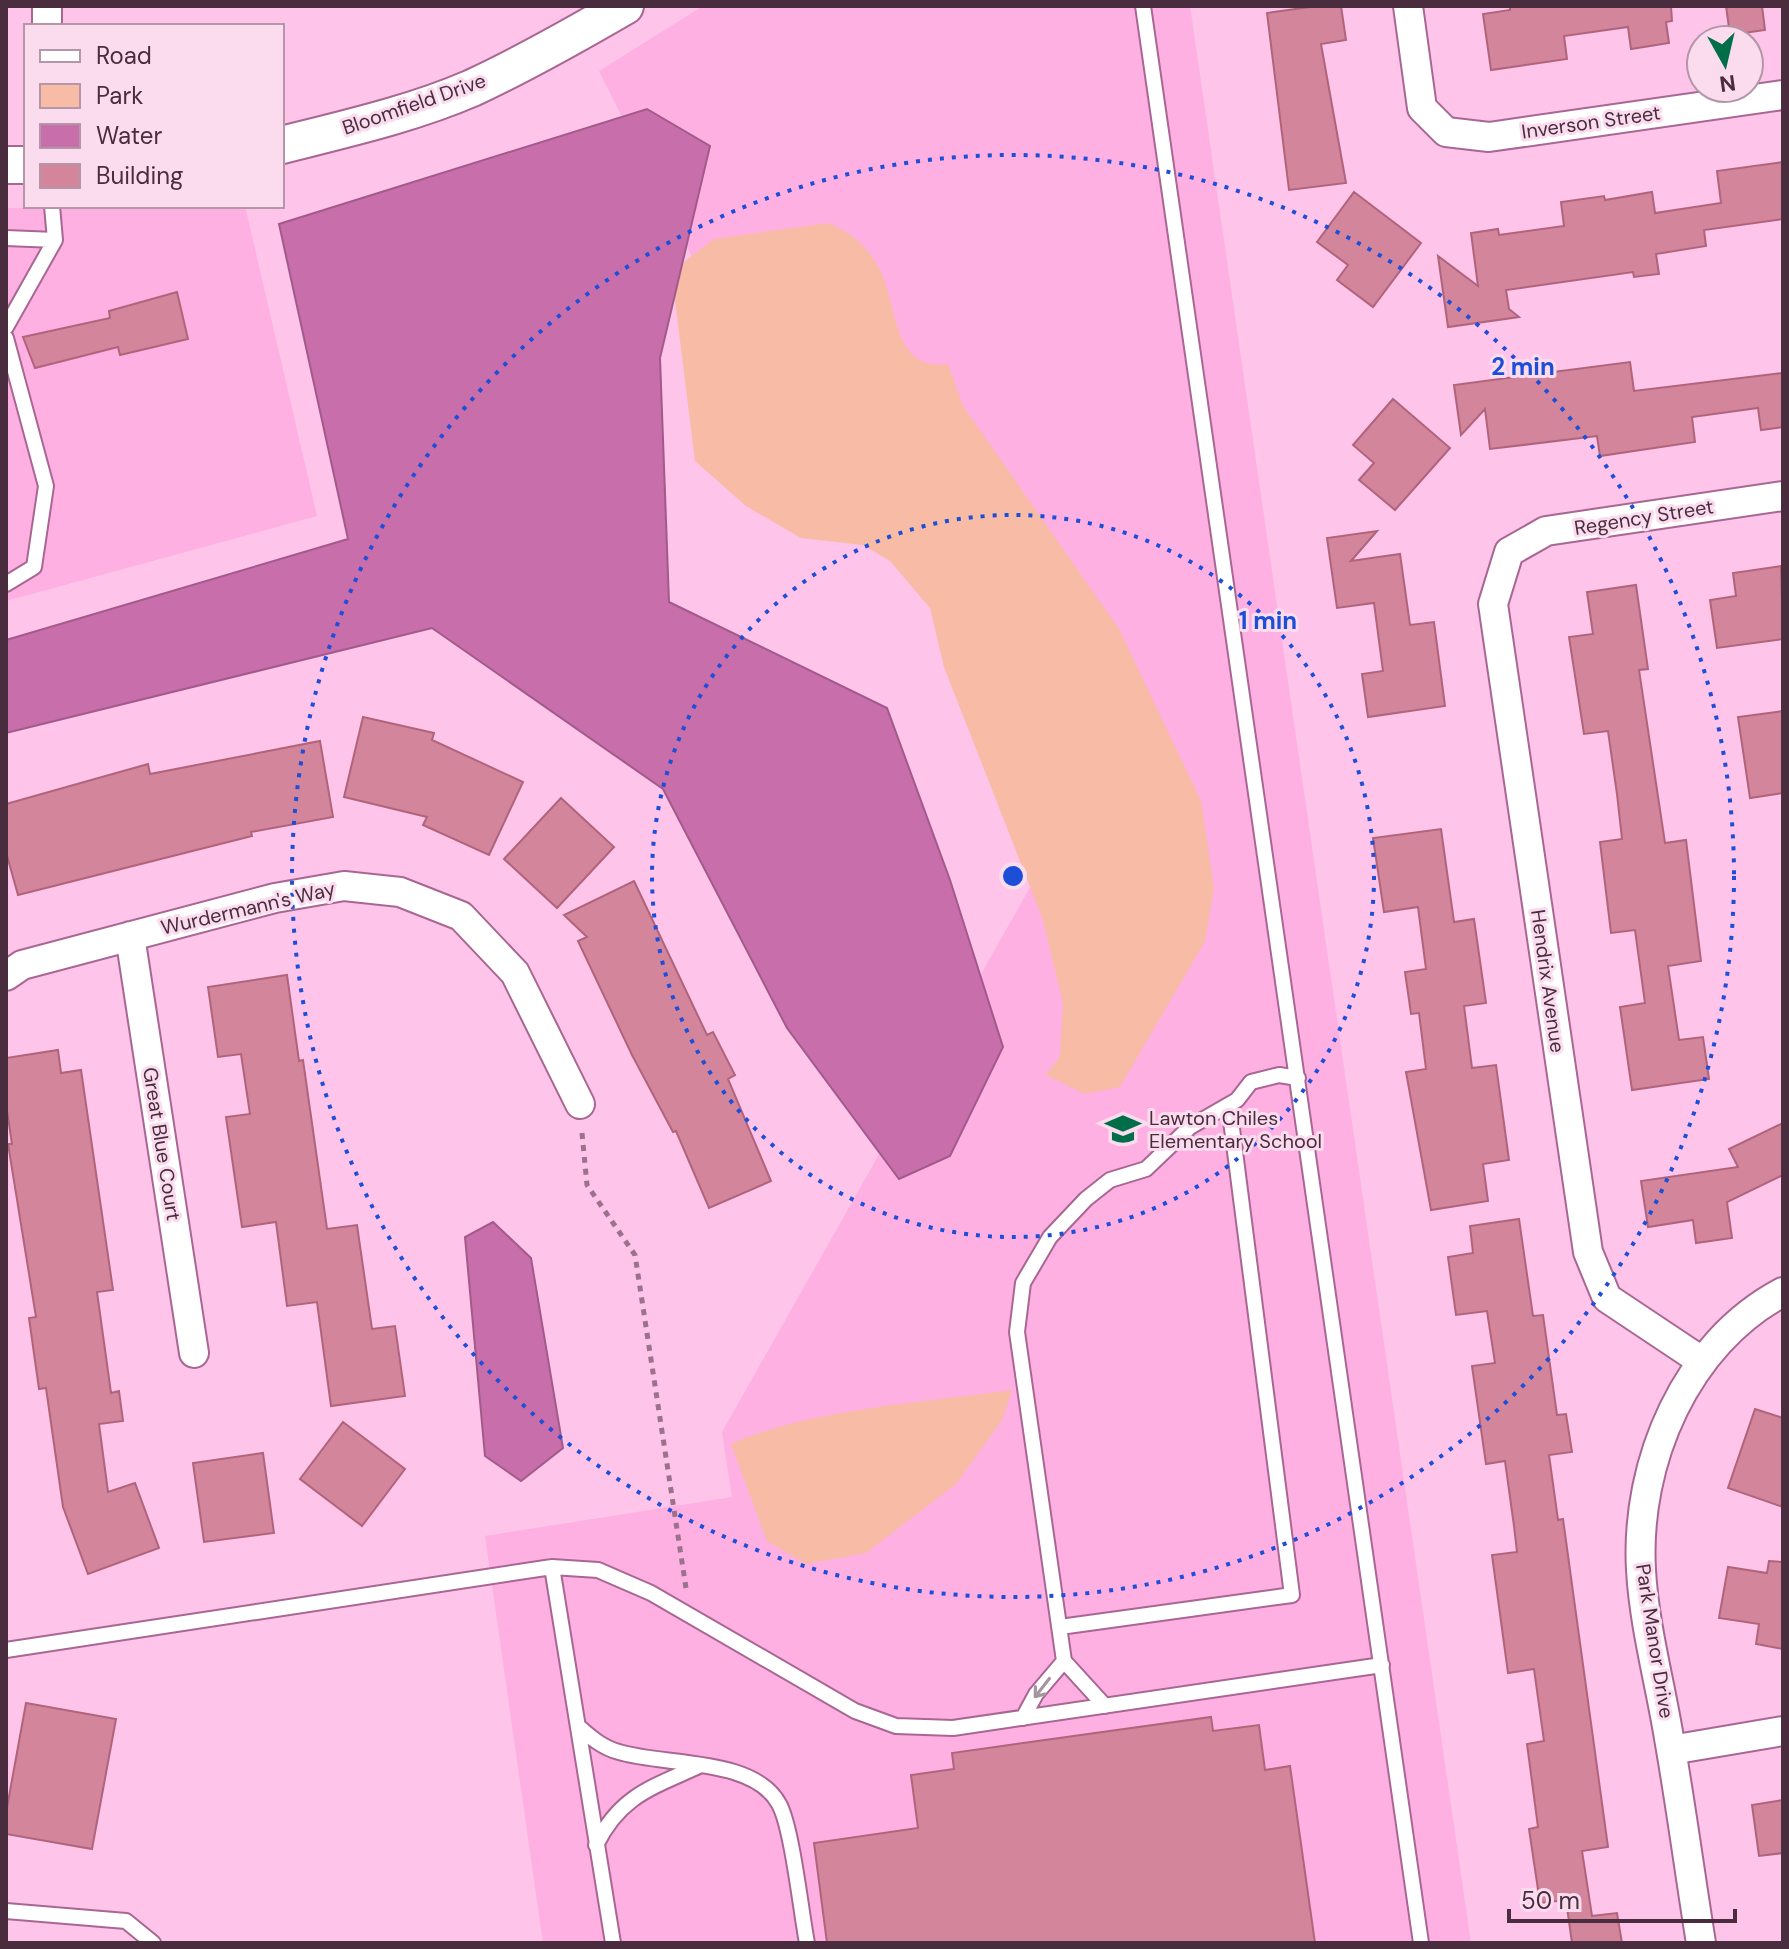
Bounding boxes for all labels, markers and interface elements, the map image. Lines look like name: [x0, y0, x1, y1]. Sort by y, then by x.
legend: [24, 24, 284, 208]
north arrow: [1685, 24, 1765, 104]
text: Road: [96, 40, 152, 71]
street label: Bloomfield Drive: [339, 67, 489, 141]
text: N: [1718, 68, 1738, 99]
text: Park: [96, 80, 143, 111]
street label: Inverson Street: [1520, 99, 1662, 145]
text: Water: [96, 120, 162, 151]
text: Building: [96, 160, 183, 191]
text: 2 min: [1491, 351, 1555, 382]
street label: Regency Street: [1572, 493, 1716, 541]
text: 1 min: [1239, 605, 1297, 636]
centre of rings: [999, 862, 1027, 890]
street label: Wurdermann's Way: [158, 875, 338, 941]
street label: Hendrix Avenue: [1525, 908, 1571, 1054]
street label: Great Blue Court: [137, 1065, 187, 1223]
place label: Lawton Chiles Elementary School: [1149, 1105, 1322, 1154]
school or university icon: Lawton Chiles Elementary School: [1104, 1110, 1142, 1148]
street label: Park Manor Drive: [1630, 1562, 1680, 1720]
one-way arrow: [1033, 1677, 1051, 1698]
scale bar: [1509, 1873, 1735, 1923]
text: 50 m: [1521, 1885, 1580, 1916]

